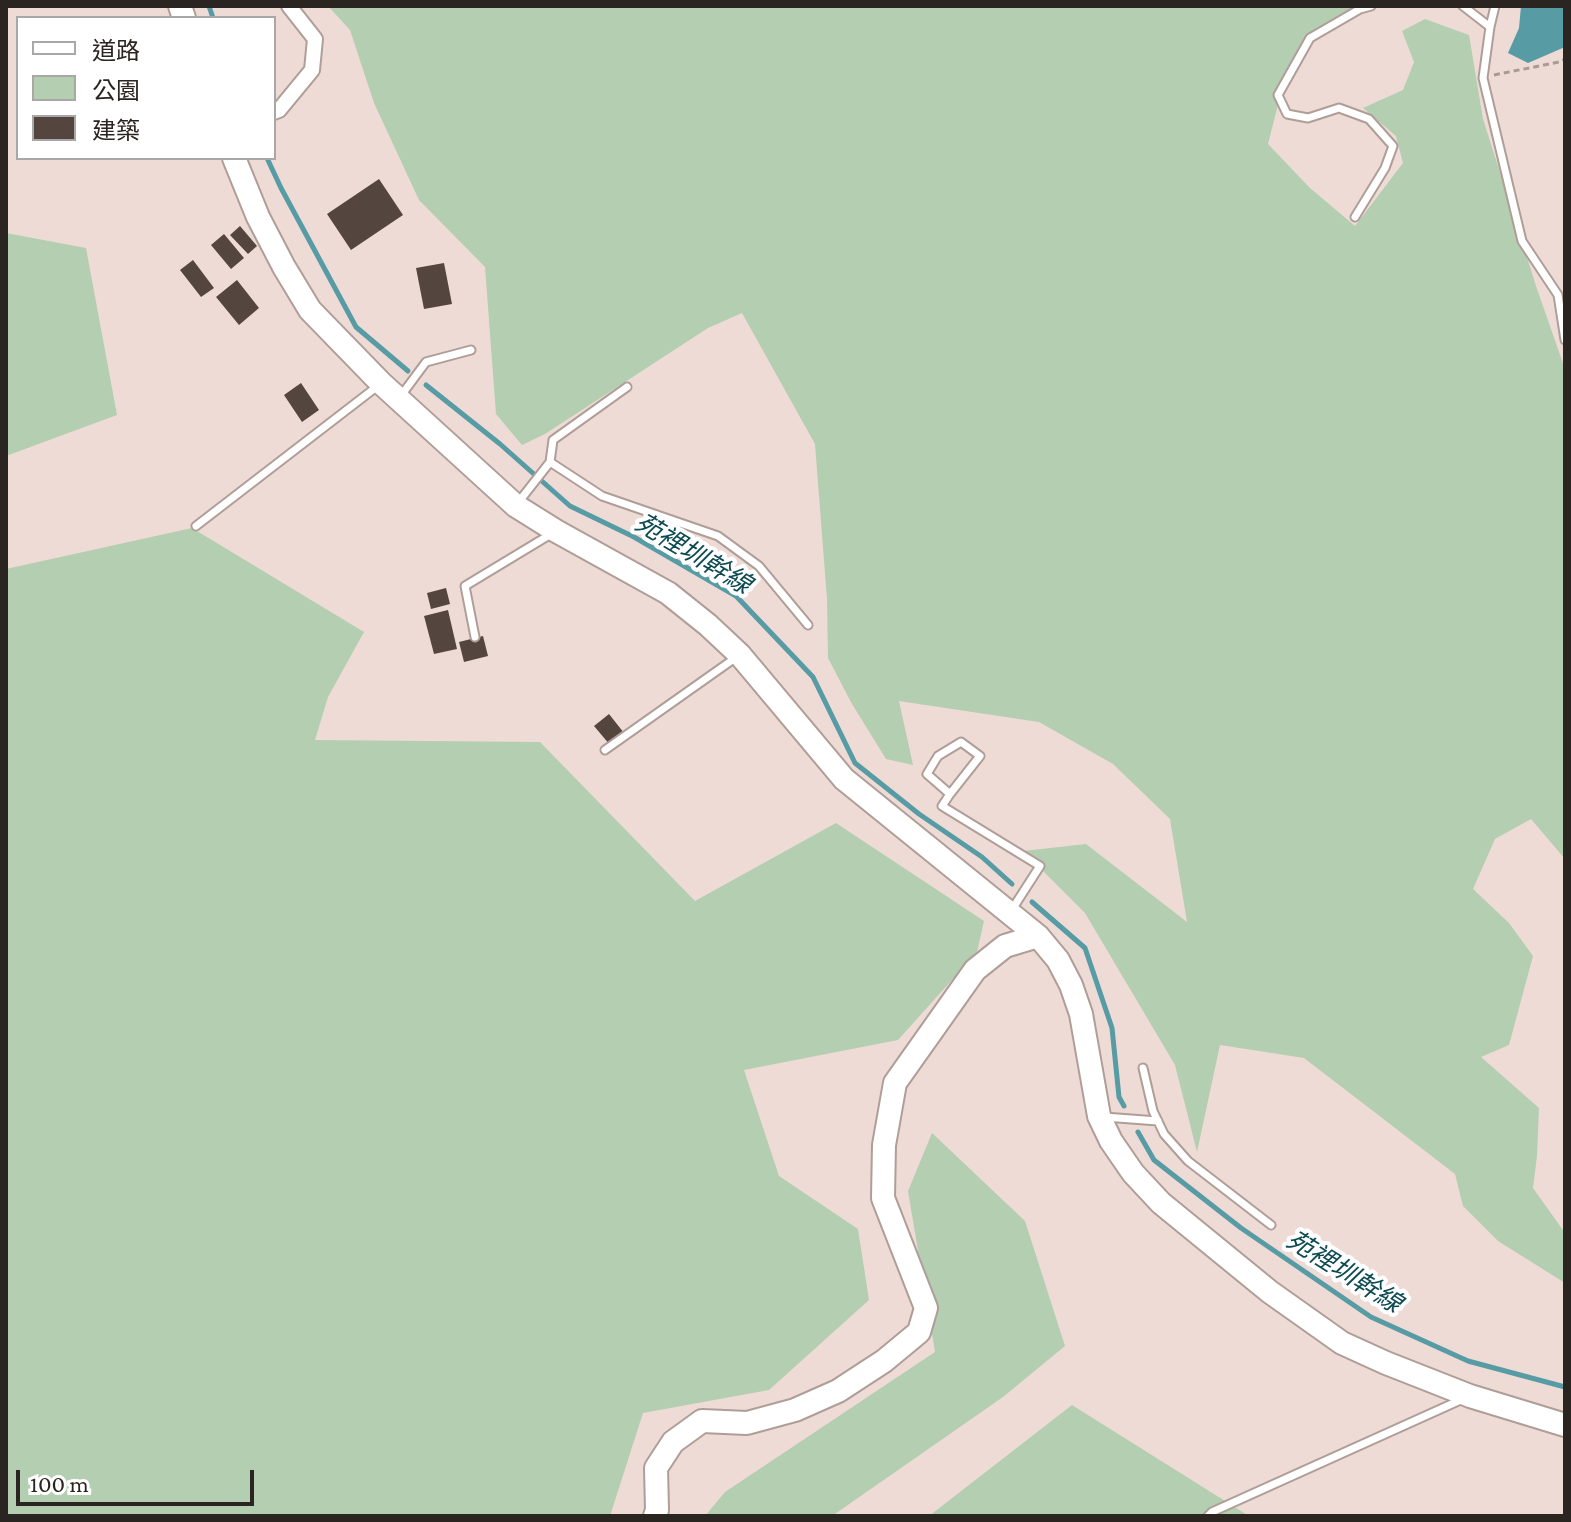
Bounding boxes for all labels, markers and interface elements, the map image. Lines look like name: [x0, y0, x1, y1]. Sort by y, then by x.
legend: [16, 16, 276, 160]
text: 道路: [92, 37, 140, 64]
text: 公園: [92, 77, 140, 104]
text: 建築: [92, 117, 140, 144]
water label: 苑裡圳幹線: [629, 507, 757, 601]
water label: 苑裡圳幹線: [1281, 1224, 1407, 1320]
scale bar: [20, 1454, 258, 1504]
text: 100 m: [30, 1470, 89, 1497]

